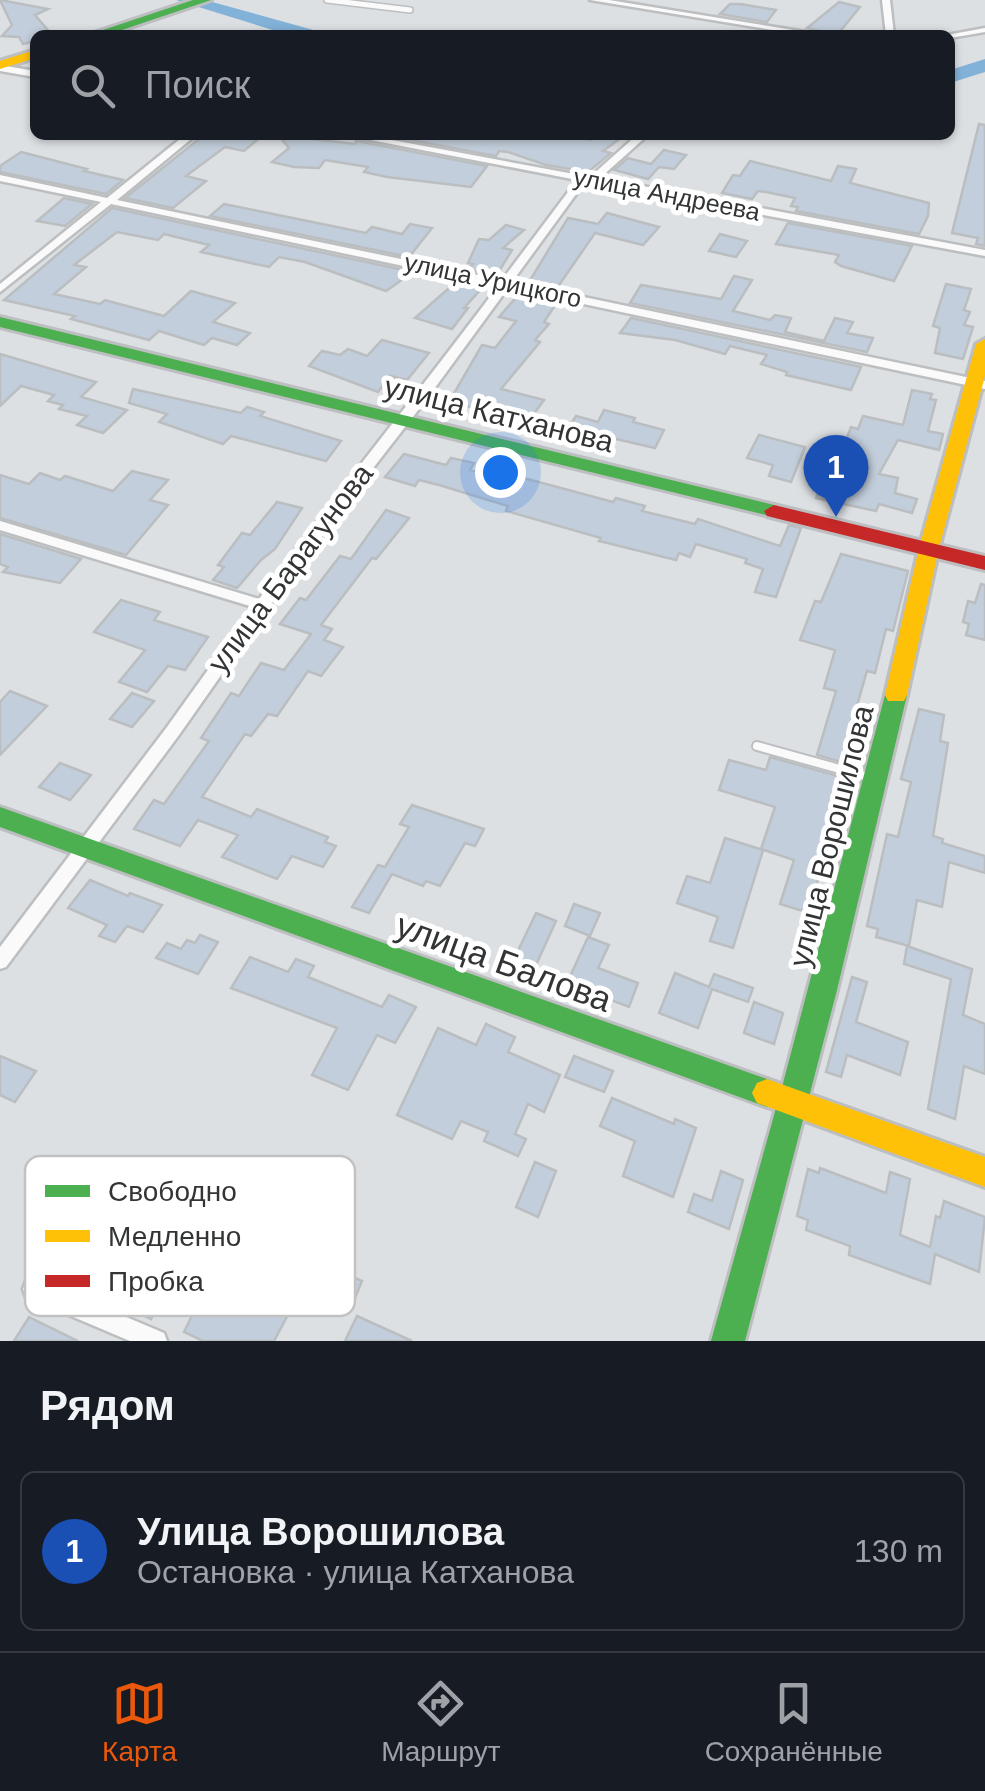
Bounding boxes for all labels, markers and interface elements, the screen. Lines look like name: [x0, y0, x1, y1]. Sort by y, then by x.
search box: [30, 30, 955, 140]
icon: search: [65, 58, 120, 113]
text: Поиск: [145, 64, 250, 106]
street label: улица Андреева: [571, 162, 763, 226]
street label: улица Урицкого: [402, 248, 584, 312]
street label: улица Катханова: [381, 370, 617, 459]
pin: 1: [804, 434, 868, 517]
your location: [475, 447, 526, 498]
street label: улица Барагунова: [201, 457, 379, 679]
street label: улица Ворошилова: [783, 701, 880, 970]
street label: улица Балова: [391, 905, 618, 1019]
legend: [25, 1156, 355, 1316]
text: Свободно: [108, 1176, 237, 1207]
text: Медленно: [108, 1221, 241, 1252]
text: Пробка: [108, 1266, 204, 1297]
text: Рядом: [40, 1382, 175, 1429]
text: Улица Ворошилова: [137, 1511, 504, 1553]
text: 1: [66, 1533, 83, 1569]
text: 130 m: [854, 1533, 943, 1569]
text: Остановка · улица Катханова: [137, 1554, 574, 1590]
tab: Карта: [102, 1676, 177, 1768]
tab: Маршрут: [381, 1676, 500, 1768]
tab: Сохранённые: [705, 1676, 883, 1768]

